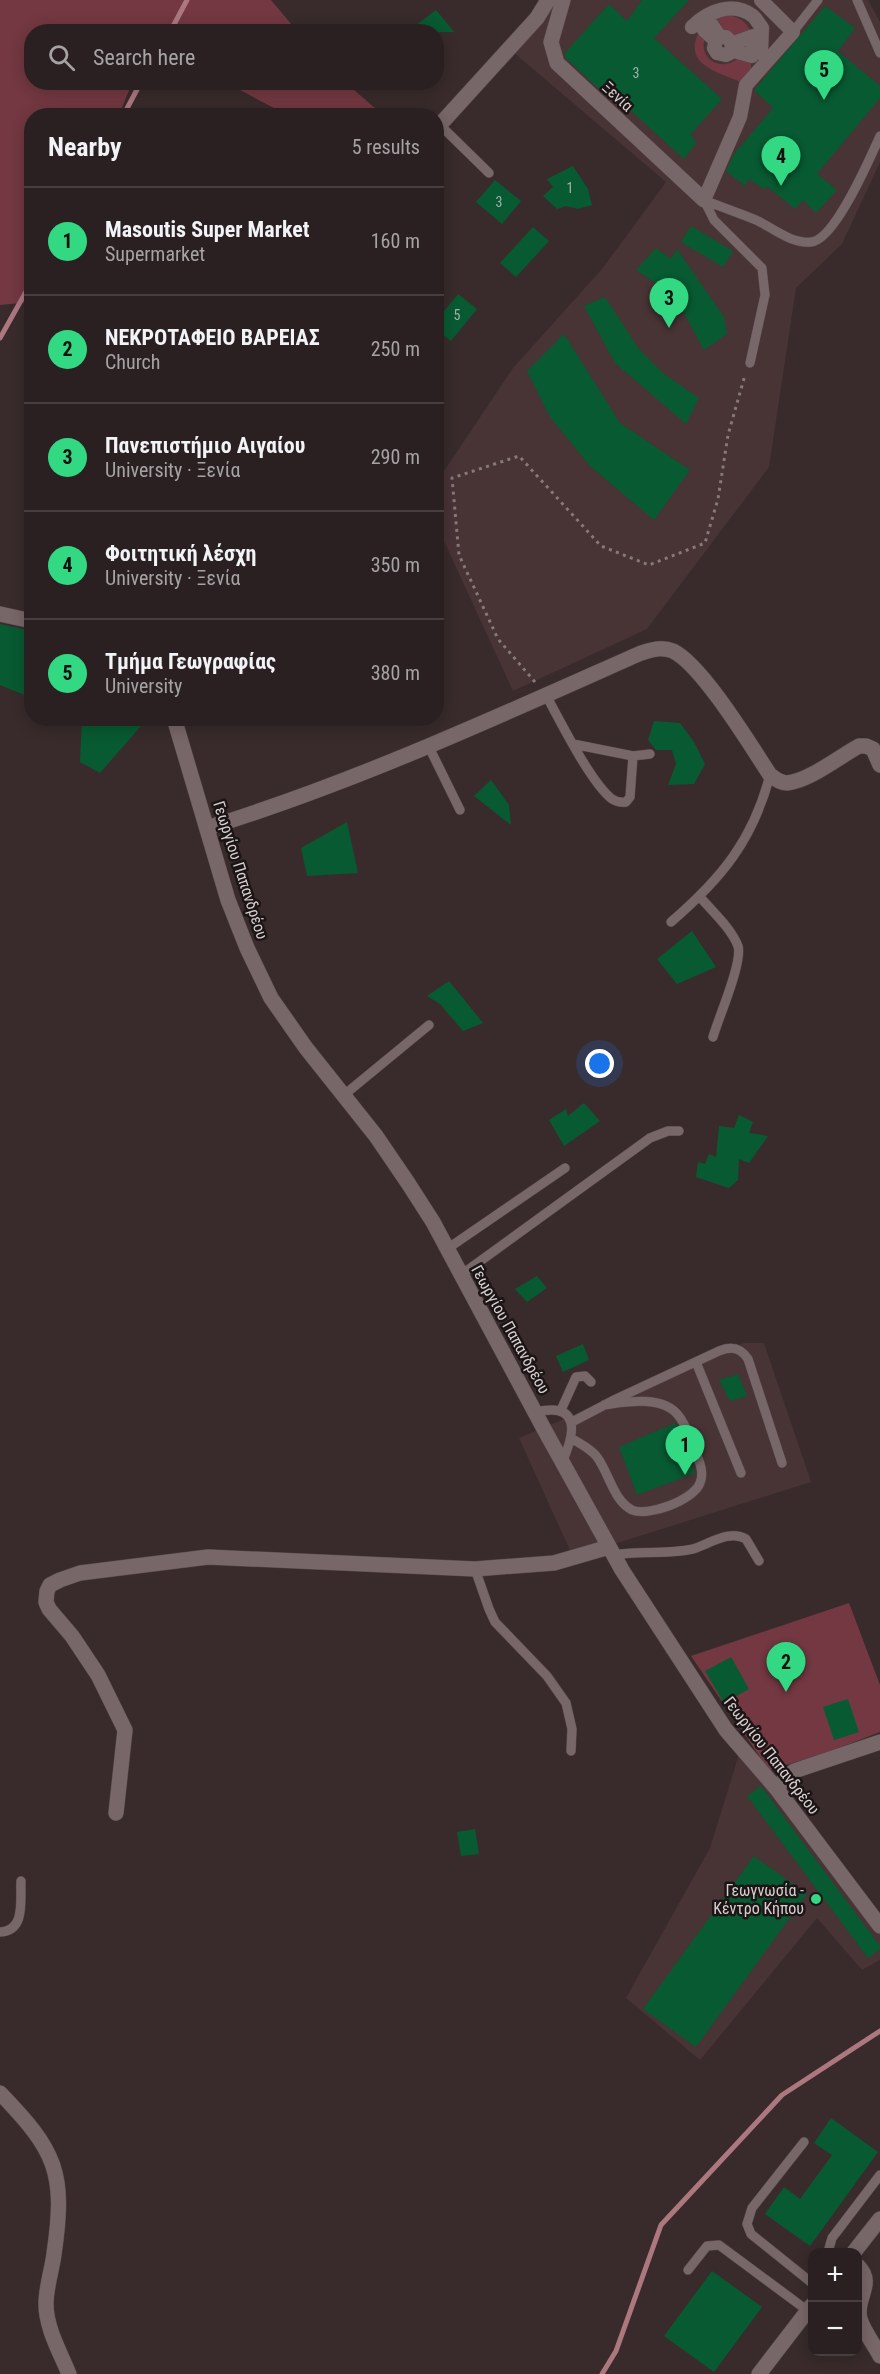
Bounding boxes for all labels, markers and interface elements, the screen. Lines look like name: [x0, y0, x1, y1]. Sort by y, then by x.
search box: [24, 24, 444, 90]
icon: search: [45, 41, 78, 74]
text: Search here: [93, 45, 195, 70]
pin: 5: [804, 51, 844, 100]
house number: 3: [633, 65, 639, 81]
street label: Ξενία: [598, 77, 637, 115]
text: Nearby: [48, 132, 122, 162]
text: 5 results: [352, 135, 420, 159]
pin: 4: [762, 136, 800, 186]
house number: 1: [567, 180, 573, 196]
house number: 3: [496, 194, 502, 210]
text: Masoutis Super Market: [105, 217, 310, 242]
text: 1: [62, 229, 73, 253]
text: 160 m: [371, 229, 420, 253]
text: Supermarket: [105, 242, 205, 266]
pin: 3: [650, 278, 688, 328]
house number: 5: [454, 307, 461, 323]
text: ΝΕΚΡΟΤΑΦΕΙΟ ΒΑΡΕΙΑΣ: [105, 325, 320, 350]
text: 2: [62, 337, 73, 361]
text: 250 m: [371, 337, 420, 361]
text: Church: [105, 350, 160, 374]
text: Πανεπιστήμιο Αιγαίου: [105, 433, 305, 458]
text: 3: [62, 445, 73, 469]
text: 290 m: [371, 445, 420, 469]
text: University · Ξενία: [105, 458, 240, 482]
text: Φοιτητική λέσχη: [105, 541, 257, 566]
text: 4: [62, 553, 73, 577]
text: 350 m: [371, 553, 420, 577]
text: University · Ξενία: [105, 566, 240, 590]
text: Τμήμα Γεωγραφίας: [105, 649, 276, 674]
text: 5: [62, 661, 73, 685]
text: 380 m: [371, 661, 420, 685]
text: University: [105, 674, 182, 698]
street label: Γεωργίου Παπανδρέου: [209, 799, 272, 942]
your location: [585, 1049, 614, 1078]
street label: Γεωργίου Παπανδρέου: [467, 1262, 554, 1397]
pin: 1: [666, 1426, 704, 1475]
pin: 2: [766, 1642, 806, 1692]
street label: Γεωργίου Παπανδρέου: [720, 1693, 823, 1818]
place label: Γεωγνωσία - Κέντρο Κήπου: [713, 1881, 804, 1918]
marker: Γεωγνωσία - Κέντρο Κήπου: [809, 1892, 823, 1906]
map controls: [808, 2248, 862, 2356]
button: +: [808, 2248, 862, 2302]
button: −: [808, 2302, 862, 2356]

